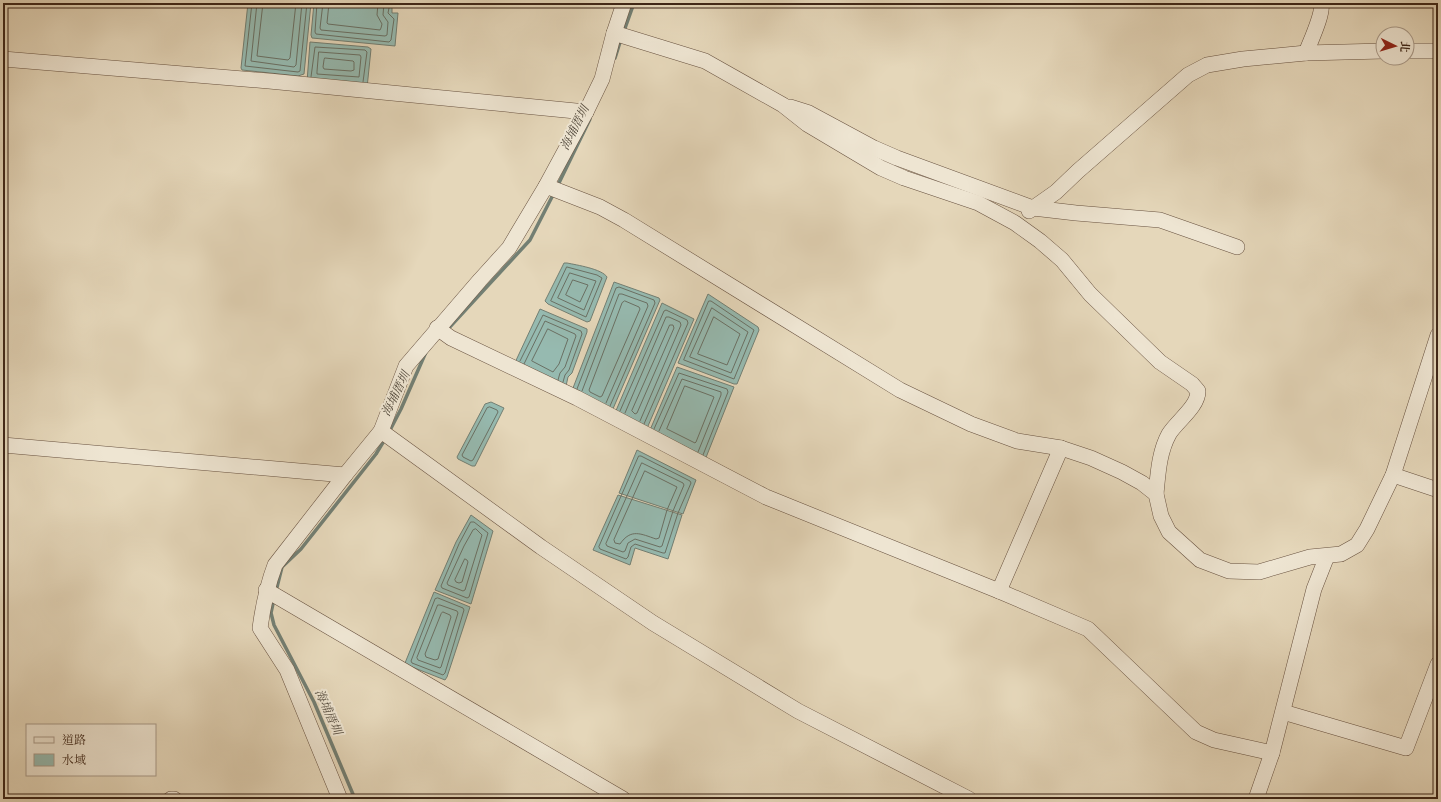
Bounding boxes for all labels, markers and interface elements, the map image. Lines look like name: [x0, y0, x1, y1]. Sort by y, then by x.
north arrow: [1375, 26, 1415, 66]
text: 北: [1397, 41, 1411, 53]
water label: 海埔厝圳: [557, 101, 593, 153]
water label: 海埔厝圳: [379, 367, 414, 419]
water label: 海埔厝圳: [311, 687, 345, 739]
legend: [26, 724, 156, 776]
text: 道路: [62, 733, 86, 748]
text: 水域: [62, 753, 86, 768]

